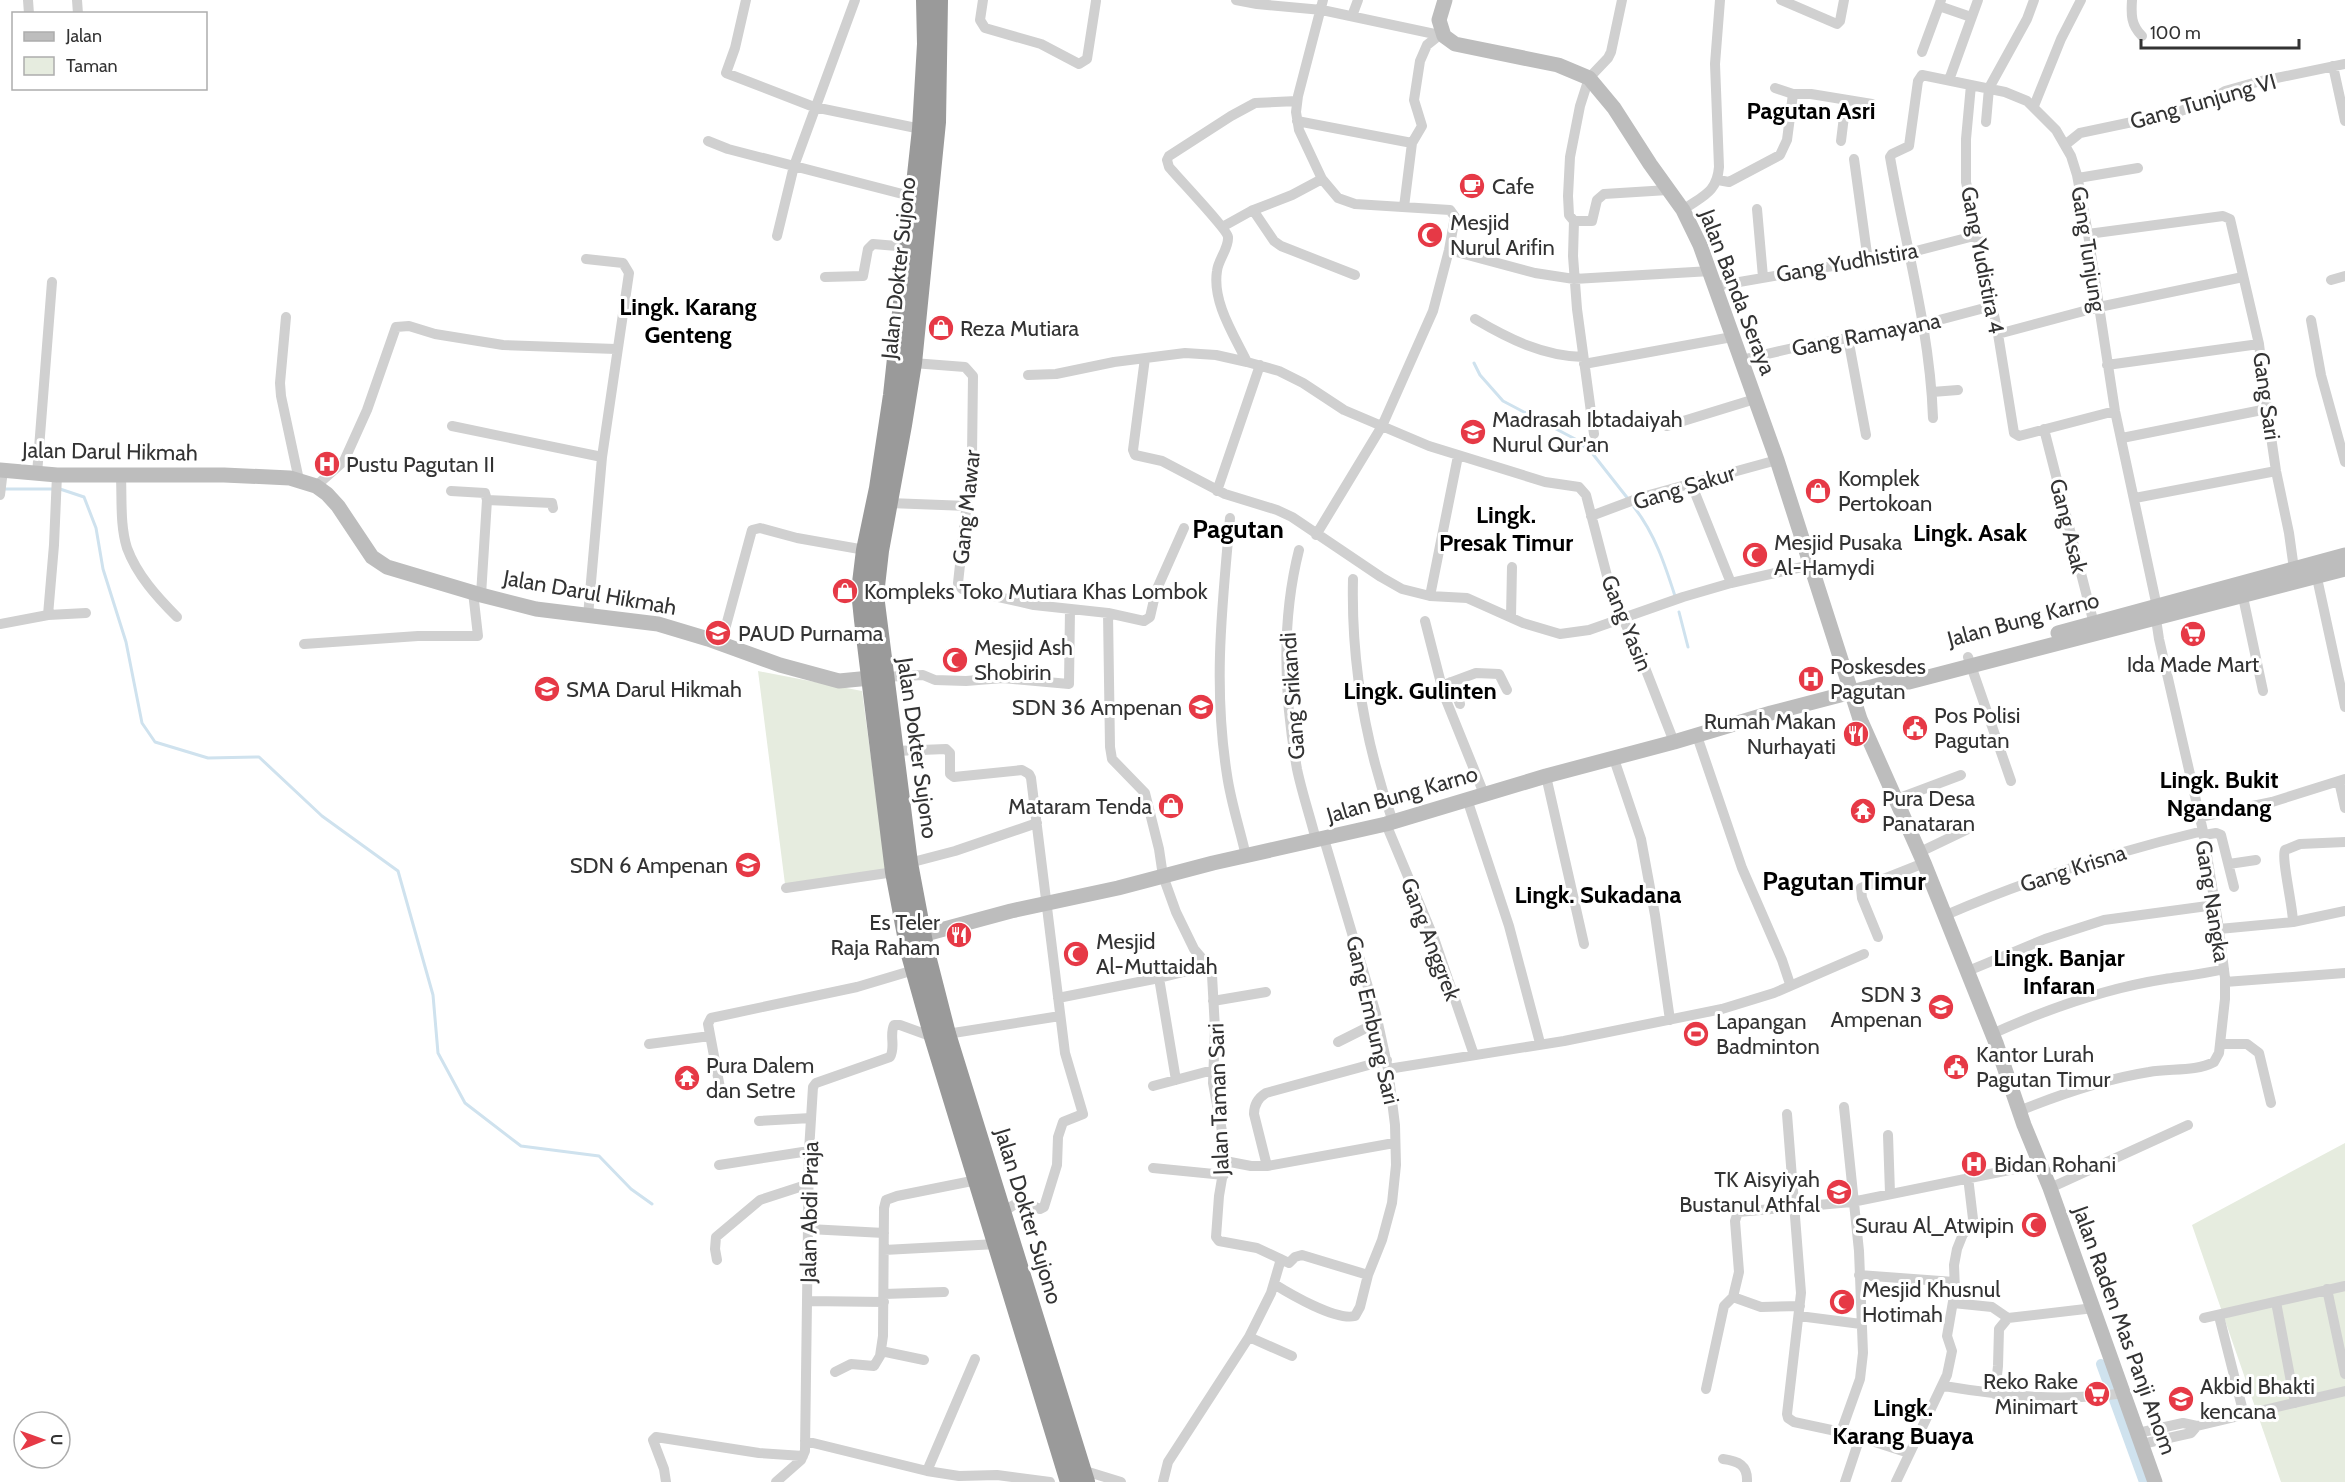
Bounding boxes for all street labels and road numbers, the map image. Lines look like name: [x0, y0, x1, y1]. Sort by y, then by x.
street label: Gang Tunjung VI: [2127, 68, 2279, 135]
street label: Jalan Dokter Sujono: [875, 176, 921, 361]
street label: Gang Yudistira 4: [1955, 184, 2010, 336]
street label: Gang Tunjung: [2065, 184, 2112, 315]
street label: Jalan Banda Seraya: [1693, 205, 1782, 379]
street label: Gang Yudhistira: [1774, 237, 1920, 288]
street label: Gang Ramayana: [1789, 307, 1943, 362]
street label: Gang Sari: [2247, 350, 2286, 442]
street label: Jalan Darul Hikmah: [21, 436, 198, 467]
street label: Gang Mawar: [947, 448, 986, 566]
street label: Gang Sakur: [1630, 459, 1738, 516]
street label: Gang Asak: [2044, 476, 2093, 576]
street label: Jalan Darul Hikmah: [500, 564, 679, 621]
street label: Gang Yasin: [1595, 571, 1658, 675]
street label: Jalan Bung Karno: [1943, 586, 2102, 653]
street label: Gang Srikandi: [1275, 631, 1310, 760]
street label: Jalan Dokter Sujono: [891, 655, 944, 840]
street label: Jalan Bung Karno: [1322, 760, 1481, 829]
street label: Gang Nangka: [2190, 838, 2236, 964]
street label: Gang Krisna: [2017, 839, 2130, 898]
street label: Gang Anggrek: [1395, 874, 1466, 1004]
street label: Gang Embung Sari: [1340, 933, 1405, 1107]
street label: Jalan Taman Sari: [1202, 1023, 1235, 1176]
street label: Jalan Dokter Sujono: [989, 1124, 1068, 1307]
street label: Jalan Abdi Praja: [795, 1141, 824, 1284]
street label: Jalan Raden Mas Panji Anom: [2067, 1201, 2182, 1458]

